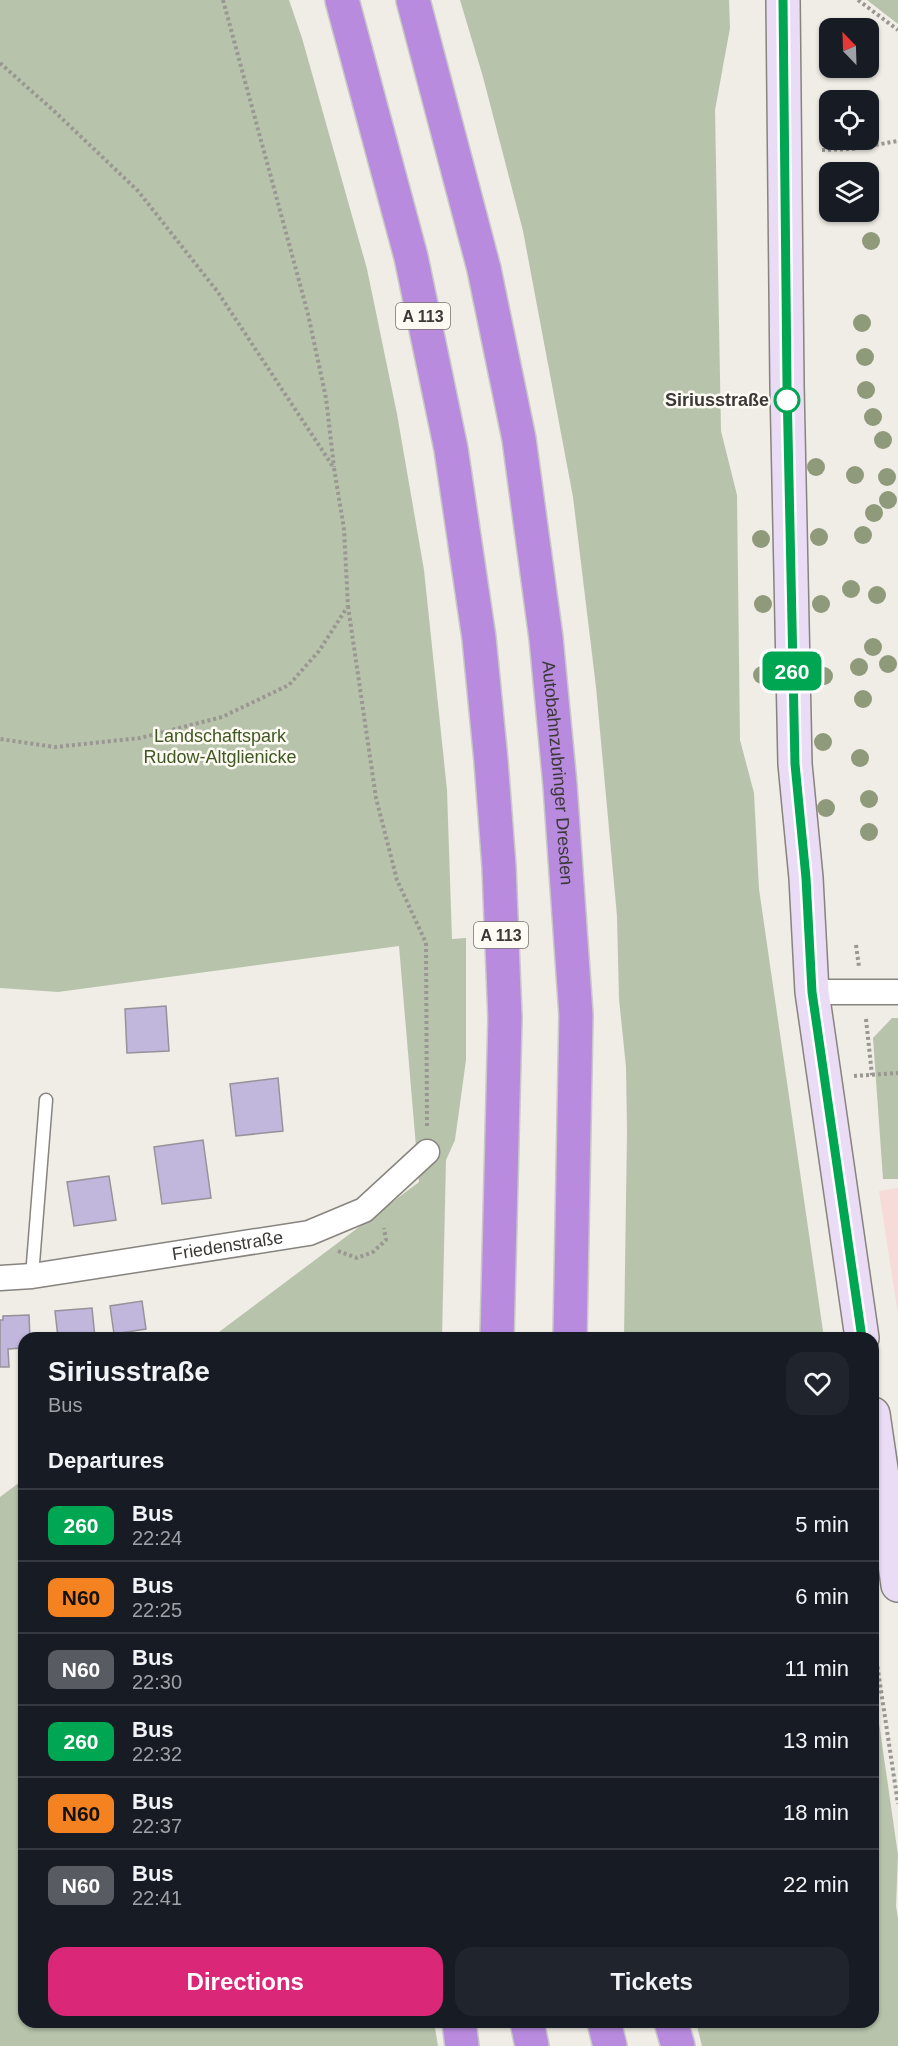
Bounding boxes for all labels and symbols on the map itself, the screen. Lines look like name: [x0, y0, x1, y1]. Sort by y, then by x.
north arrow: [819, 18, 879, 78]
road number: A 113: [396, 303, 450, 329]
marker: Siriusstraße: [774, 387, 800, 413]
place label: Siriusstraße: [665, 390, 769, 410]
line badge: 260: [758, 652, 826, 690]
street label: Autobahnzubringer Dresden: [538, 660, 577, 886]
park label: Landschaftspark Rudow-Altglienicke: [143, 726, 297, 767]
road number: A 113: [474, 922, 528, 948]
street label: Friedenstraße: [171, 1227, 285, 1264]

